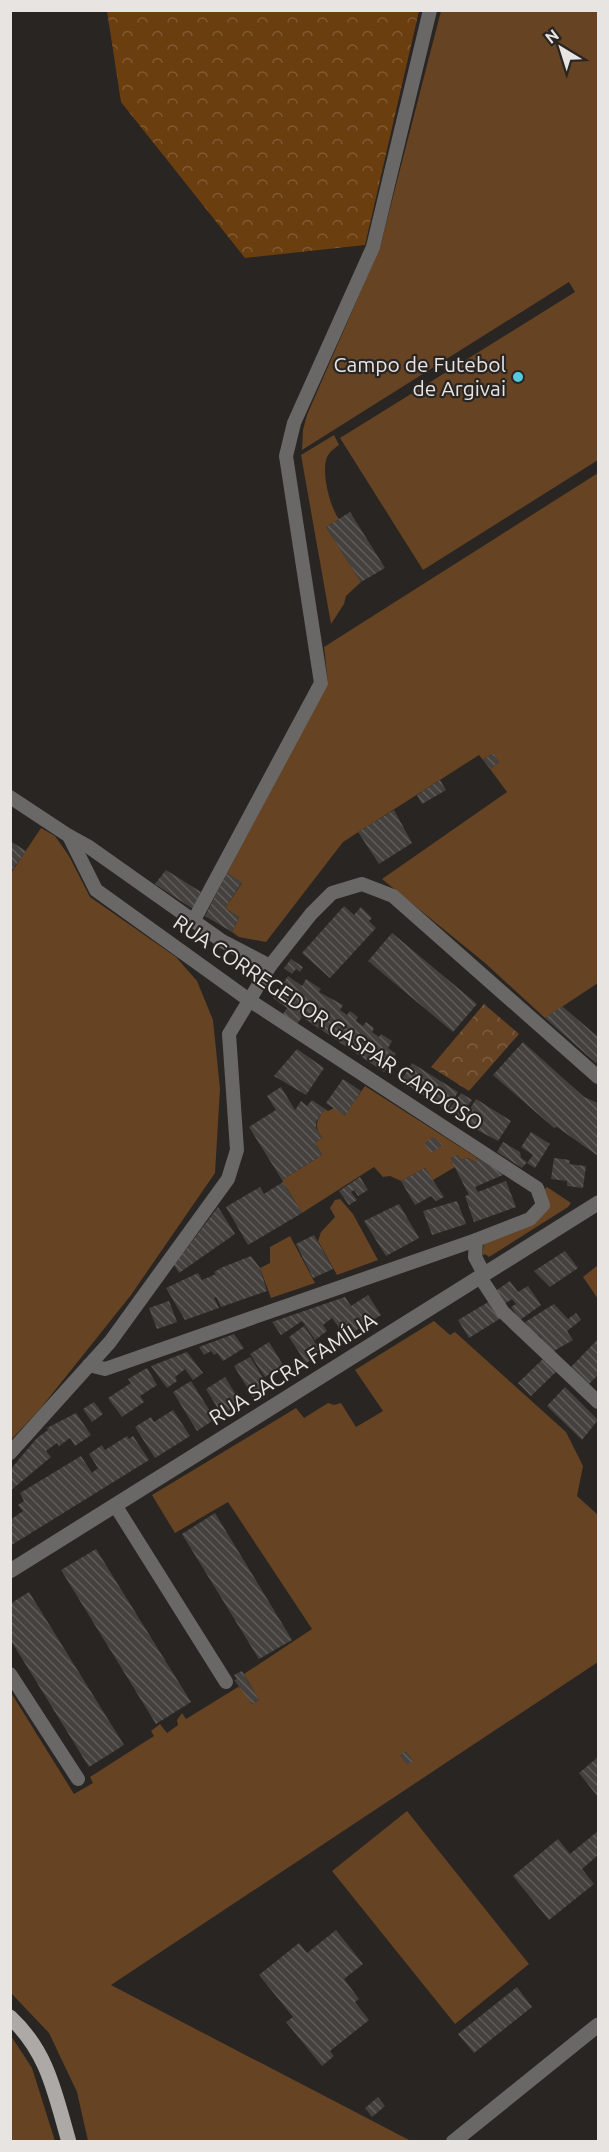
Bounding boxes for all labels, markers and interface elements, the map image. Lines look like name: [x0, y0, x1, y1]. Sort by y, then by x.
north arrow: [531, 18, 591, 78]
text: N: [542, 25, 562, 47]
place label: Campo de Futebol de Argivai: [334, 352, 506, 400]
marker: Campo de Futebol de Argivai: [511, 370, 525, 384]
street label: RUA CORREGEDOR GASPAR CARDOSO: [169, 909, 488, 1135]
street label: RUA SACRA FAMÍLIA: [204, 1307, 381, 1429]

